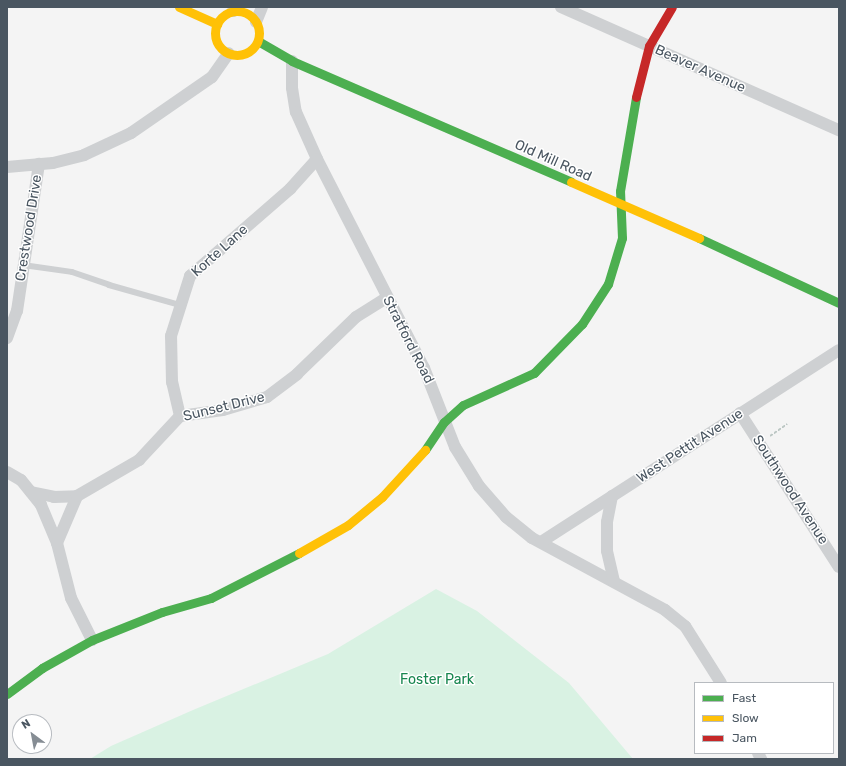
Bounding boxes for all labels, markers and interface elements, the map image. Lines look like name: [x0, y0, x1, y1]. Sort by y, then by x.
street label: Beaver Avenue: [652, 41, 748, 97]
street label: Old Mill Road: [512, 137, 594, 185]
street label: Crestwood Drive: [12, 174, 46, 282]
street label: Korte Lane: [188, 221, 252, 281]
street label: Stratford Road: [379, 293, 437, 387]
street label: Sunset Drive: [182, 389, 266, 425]
street label: West Pettit Avenue: [634, 405, 746, 487]
street label: Southwood Avenue: [748, 432, 832, 548]
park label: Foster Park: [400, 672, 474, 688]
legend: [694, 682, 834, 754]
text: Fast: [732, 691, 756, 705]
text: Slow: [732, 711, 759, 725]
north arrow: [12, 714, 52, 754]
text: N: [19, 717, 33, 732]
text: Jam: [732, 731, 757, 745]

